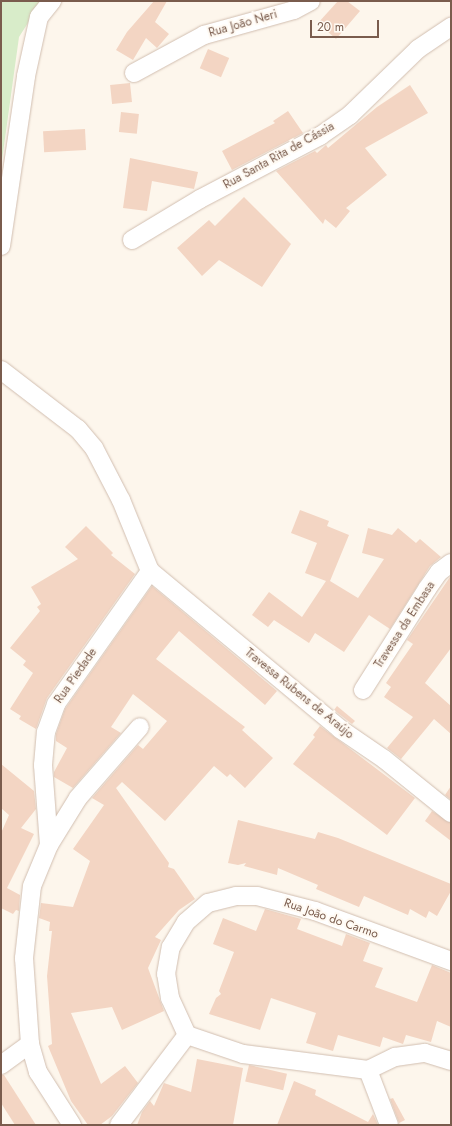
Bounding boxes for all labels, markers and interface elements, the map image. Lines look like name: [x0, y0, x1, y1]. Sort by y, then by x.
street label: Rua João Neri: [207, 7, 279, 41]
scale bar: [312, 12, 381, 38]
text: 20 m: [317, 18, 344, 36]
street label: Rua Santa Rita de Cássia: [221, 119, 337, 193]
street label: Travessa da Embasa: [372, 579, 438, 671]
street label: Rua Piedade: [52, 646, 100, 706]
street label: Travessa Rubens de Araújo: [242, 646, 356, 742]
street label: Rua João do Carmo: [282, 896, 380, 942]

